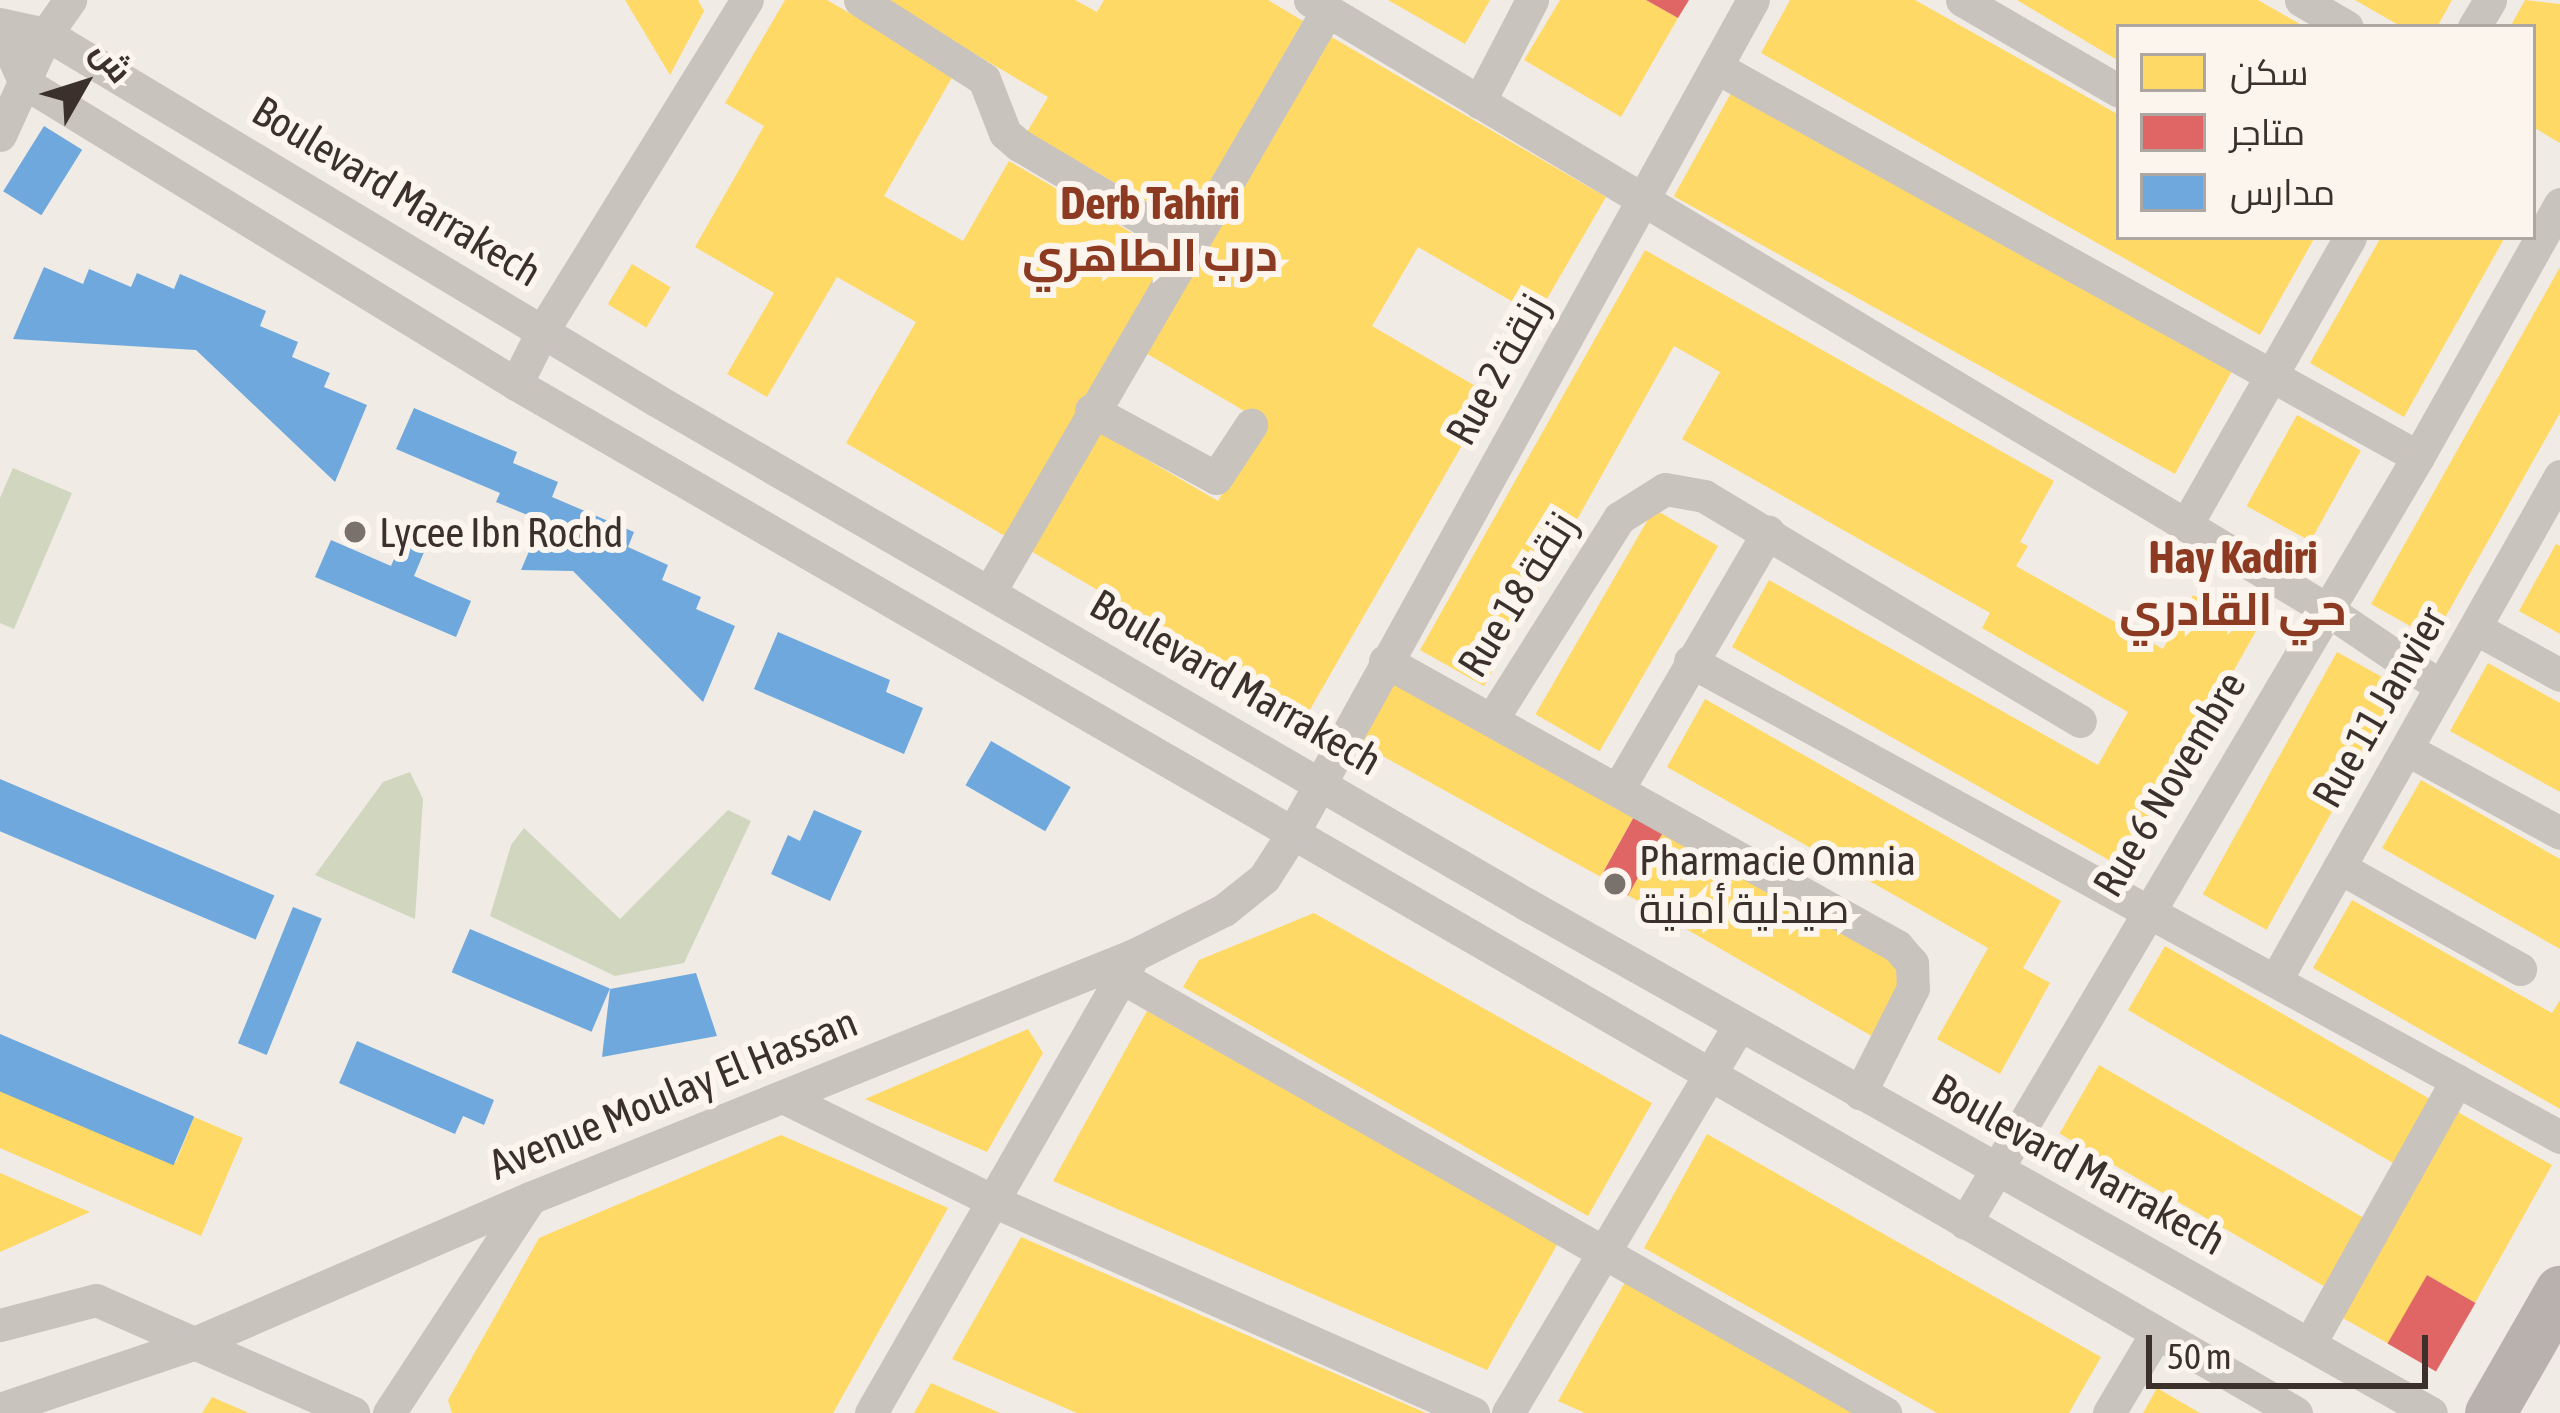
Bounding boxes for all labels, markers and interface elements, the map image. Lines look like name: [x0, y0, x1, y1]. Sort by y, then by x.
north arrow: [24, 24, 144, 144]
legend: [2116, 24, 2536, 240]
text: ش: [84, 33, 140, 90]
text: سكن: [2230, 51, 2309, 93]
street label: Boulevard Marrakech: [244, 85, 550, 297]
text: متاجر: [2230, 111, 2305, 153]
text: مدارس: [2230, 171, 2335, 213]
district label: Derb Tahiri درب الطاهري: [1022, 177, 1278, 283]
street label: Rue 2 زنقة: [1435, 285, 1559, 453]
street label: Rue 18 زنقة: [1447, 502, 1587, 686]
place label: Lycee Ibn Rochd: [379, 507, 623, 557]
marker: Lycee Ibn Rochd: [342, 519, 368, 545]
district label: Hay Kadiri حي القادري: [2119, 531, 2347, 637]
street label: Boulevard Marrakech: [1082, 578, 1390, 786]
street label: Rue 11 Janvier: [2301, 598, 2457, 816]
street label: Rue 6 Novembre: [2082, 662, 2256, 906]
place label: Pharmacie Omnia صيدلية أمنية: [1639, 835, 1916, 934]
marker: Pharmacie Omnia صيدلية أمنية: [1602, 871, 1628, 897]
street label: Avenue Moulay El Hassan: [482, 996, 864, 1190]
street label: Boulevard Marrakech: [1924, 1063, 2234, 1265]
scale bar: [2152, 1311, 2434, 1385]
text: 50 m: [2167, 1335, 2232, 1377]

